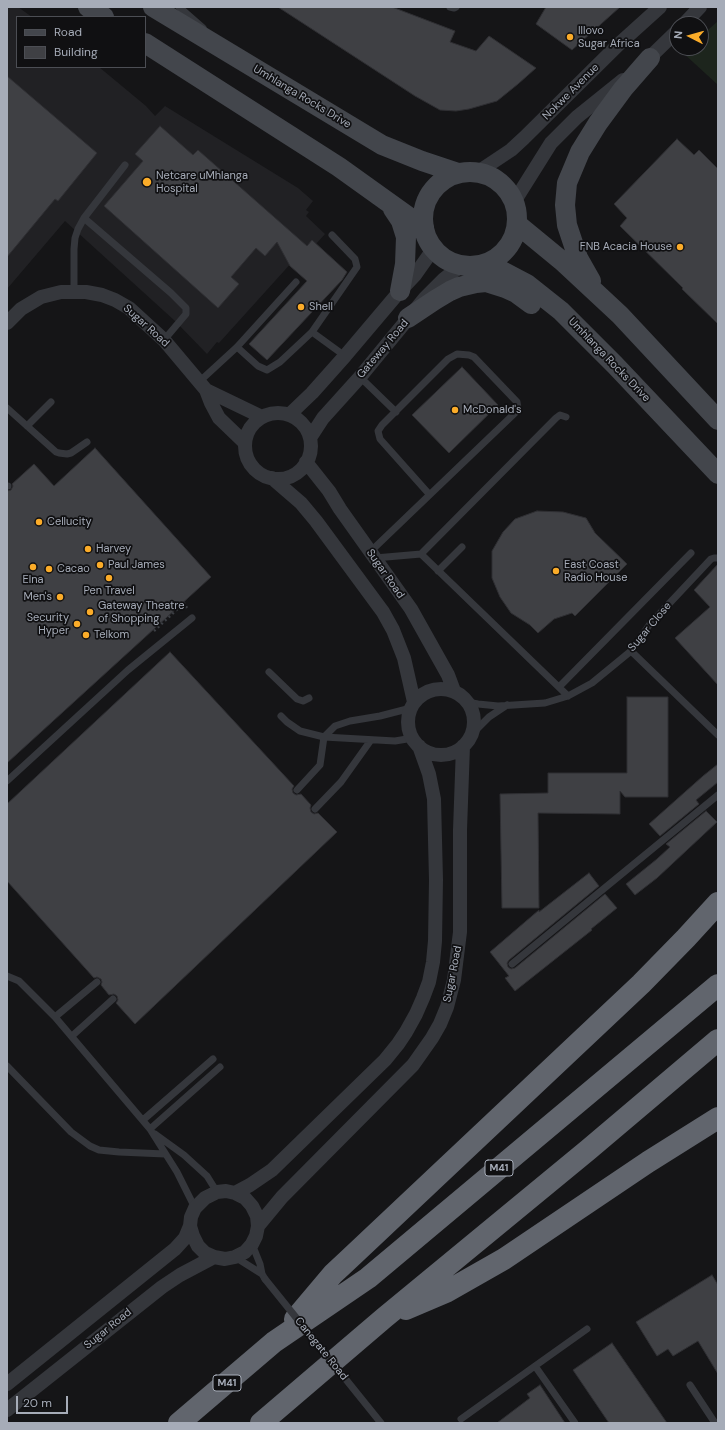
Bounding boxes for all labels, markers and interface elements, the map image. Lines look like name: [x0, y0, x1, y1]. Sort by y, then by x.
legend: [16, 16, 146, 68]
north arrow: [669, 16, 709, 56]
text: Road: [54, 24, 82, 40]
place label: Illovo Sugar Africa: [578, 24, 640, 50]
text: N: [671, 30, 685, 40]
marker: Illovo Sugar Africa: [565, 32, 575, 42]
text: Building: [54, 44, 98, 60]
street label: Nokwe Avenue: [540, 61, 602, 123]
street label: Umhlanga Rocks Drive: [251, 63, 353, 131]
place label: Netcare uMhlanga Hospital: [156, 169, 248, 195]
marker: Netcare uMhlanga Hospital: [141, 176, 153, 188]
place label: FNB Acacia House: [580, 240, 672, 254]
marker: FNB Acacia House: [675, 242, 685, 252]
place label: Shell: [309, 300, 333, 314]
street label: Sugar Road: [120, 302, 172, 350]
marker: Shell: [296, 302, 306, 312]
street label: Umhlanga Rocks Drive: [565, 315, 653, 405]
street label: Gateway Road: [354, 317, 412, 381]
place label: McDonald's: [463, 403, 522, 417]
marker: McDonald's: [450, 405, 460, 415]
place label: Cellucity: [47, 515, 92, 529]
marker: Cellucity: [34, 517, 44, 527]
place label: Harvey: [96, 542, 131, 556]
marker: Harvey: [83, 544, 93, 554]
street label: Sugar Road: [363, 547, 407, 601]
place label: Paul James: [108, 558, 165, 572]
place label: East Coast Radio House: [564, 558, 627, 584]
marker: Paul James: [95, 560, 105, 570]
marker: Elna: [28, 562, 38, 572]
place label: Cacao: [57, 562, 90, 576]
marker: Cacao: [44, 564, 54, 574]
marker: East Coast Radio House: [551, 566, 561, 576]
place label: Elna: [23, 573, 43, 587]
marker: Pen Travel: [104, 573, 114, 583]
place label: Pen Travel: [83, 584, 135, 598]
place label: Men's: [23, 590, 52, 604]
marker: Men's: [55, 592, 65, 602]
place label: Gateway Theatre of Shopping: [98, 599, 184, 625]
street label: Sugar Close: [626, 600, 674, 654]
marker: Gateway Theatre of Shopping: [85, 607, 95, 617]
place label: Security Hyper: [27, 611, 69, 637]
marker: Security Hyper: [72, 619, 82, 629]
place label: Telkom: [94, 628, 129, 642]
marker: Telkom: [81, 630, 91, 640]
street label: Sugar Road: [441, 945, 465, 1003]
road number: M41: [485, 1160, 513, 1176]
street label: Sugar Road: [82, 1306, 134, 1352]
street label: Canegate Road: [292, 1315, 350, 1383]
road number: M41: [213, 1375, 241, 1391]
scale bar: [18, 1388, 70, 1414]
text: 20 m: [23, 1395, 52, 1411]

